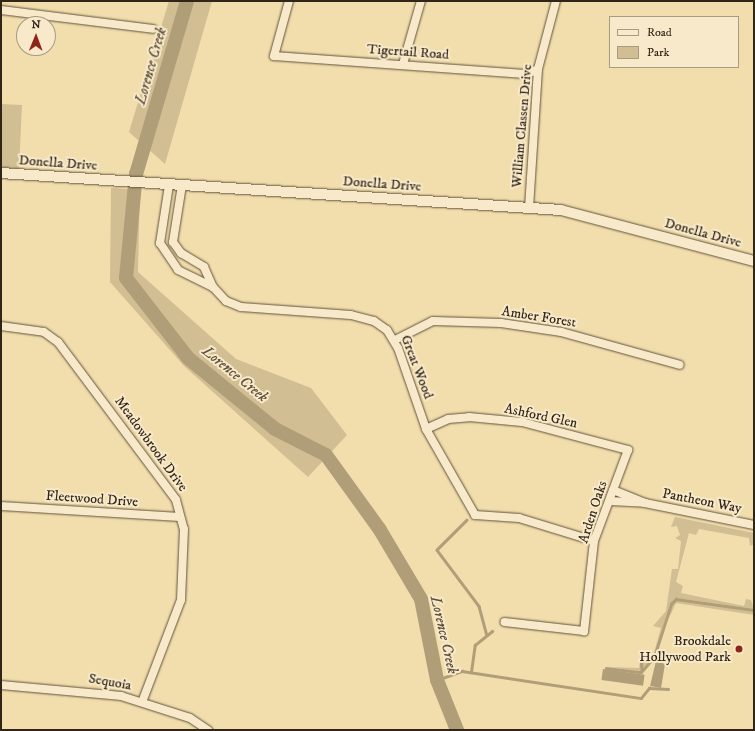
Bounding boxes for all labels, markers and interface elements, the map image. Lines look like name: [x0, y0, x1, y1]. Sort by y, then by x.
north arrow: [16, 16, 56, 56]
legend: [609, 16, 739, 68]
text: N: [32, 18, 41, 32]
water label: Lorence Creek: [131, 25, 171, 107]
text: Road: [647, 25, 672, 40]
street label: Tigertail Road: [366, 41, 450, 63]
text: Park: [647, 45, 669, 60]
street label: William Classen Drive: [508, 64, 536, 188]
street label: Donella Drive: [18, 152, 98, 174]
street label: Donella Drive: [342, 173, 422, 195]
street label: Donella Drive: [663, 215, 743, 251]
street label: Amber Forest: [501, 303, 577, 331]
street label: Great Wood: [397, 333, 437, 401]
water label: Lorence Creek: [198, 342, 272, 406]
street label: Meadowbrook Drive: [111, 393, 191, 495]
street label: Ashford Glen: [503, 400, 579, 432]
street label: Arden Oaks: [575, 479, 611, 545]
street label: Pantheon Way: [661, 485, 743, 517]
street label: Fleetwood Drive: [45, 487, 139, 511]
water label: Lorence Creek: [426, 594, 462, 676]
place label: Brookdale Hollywood Park: [639, 633, 731, 666]
marker: Brookdale Hollywood Park: [734, 644, 744, 654]
street label: Sequoia: [87, 670, 133, 694]

